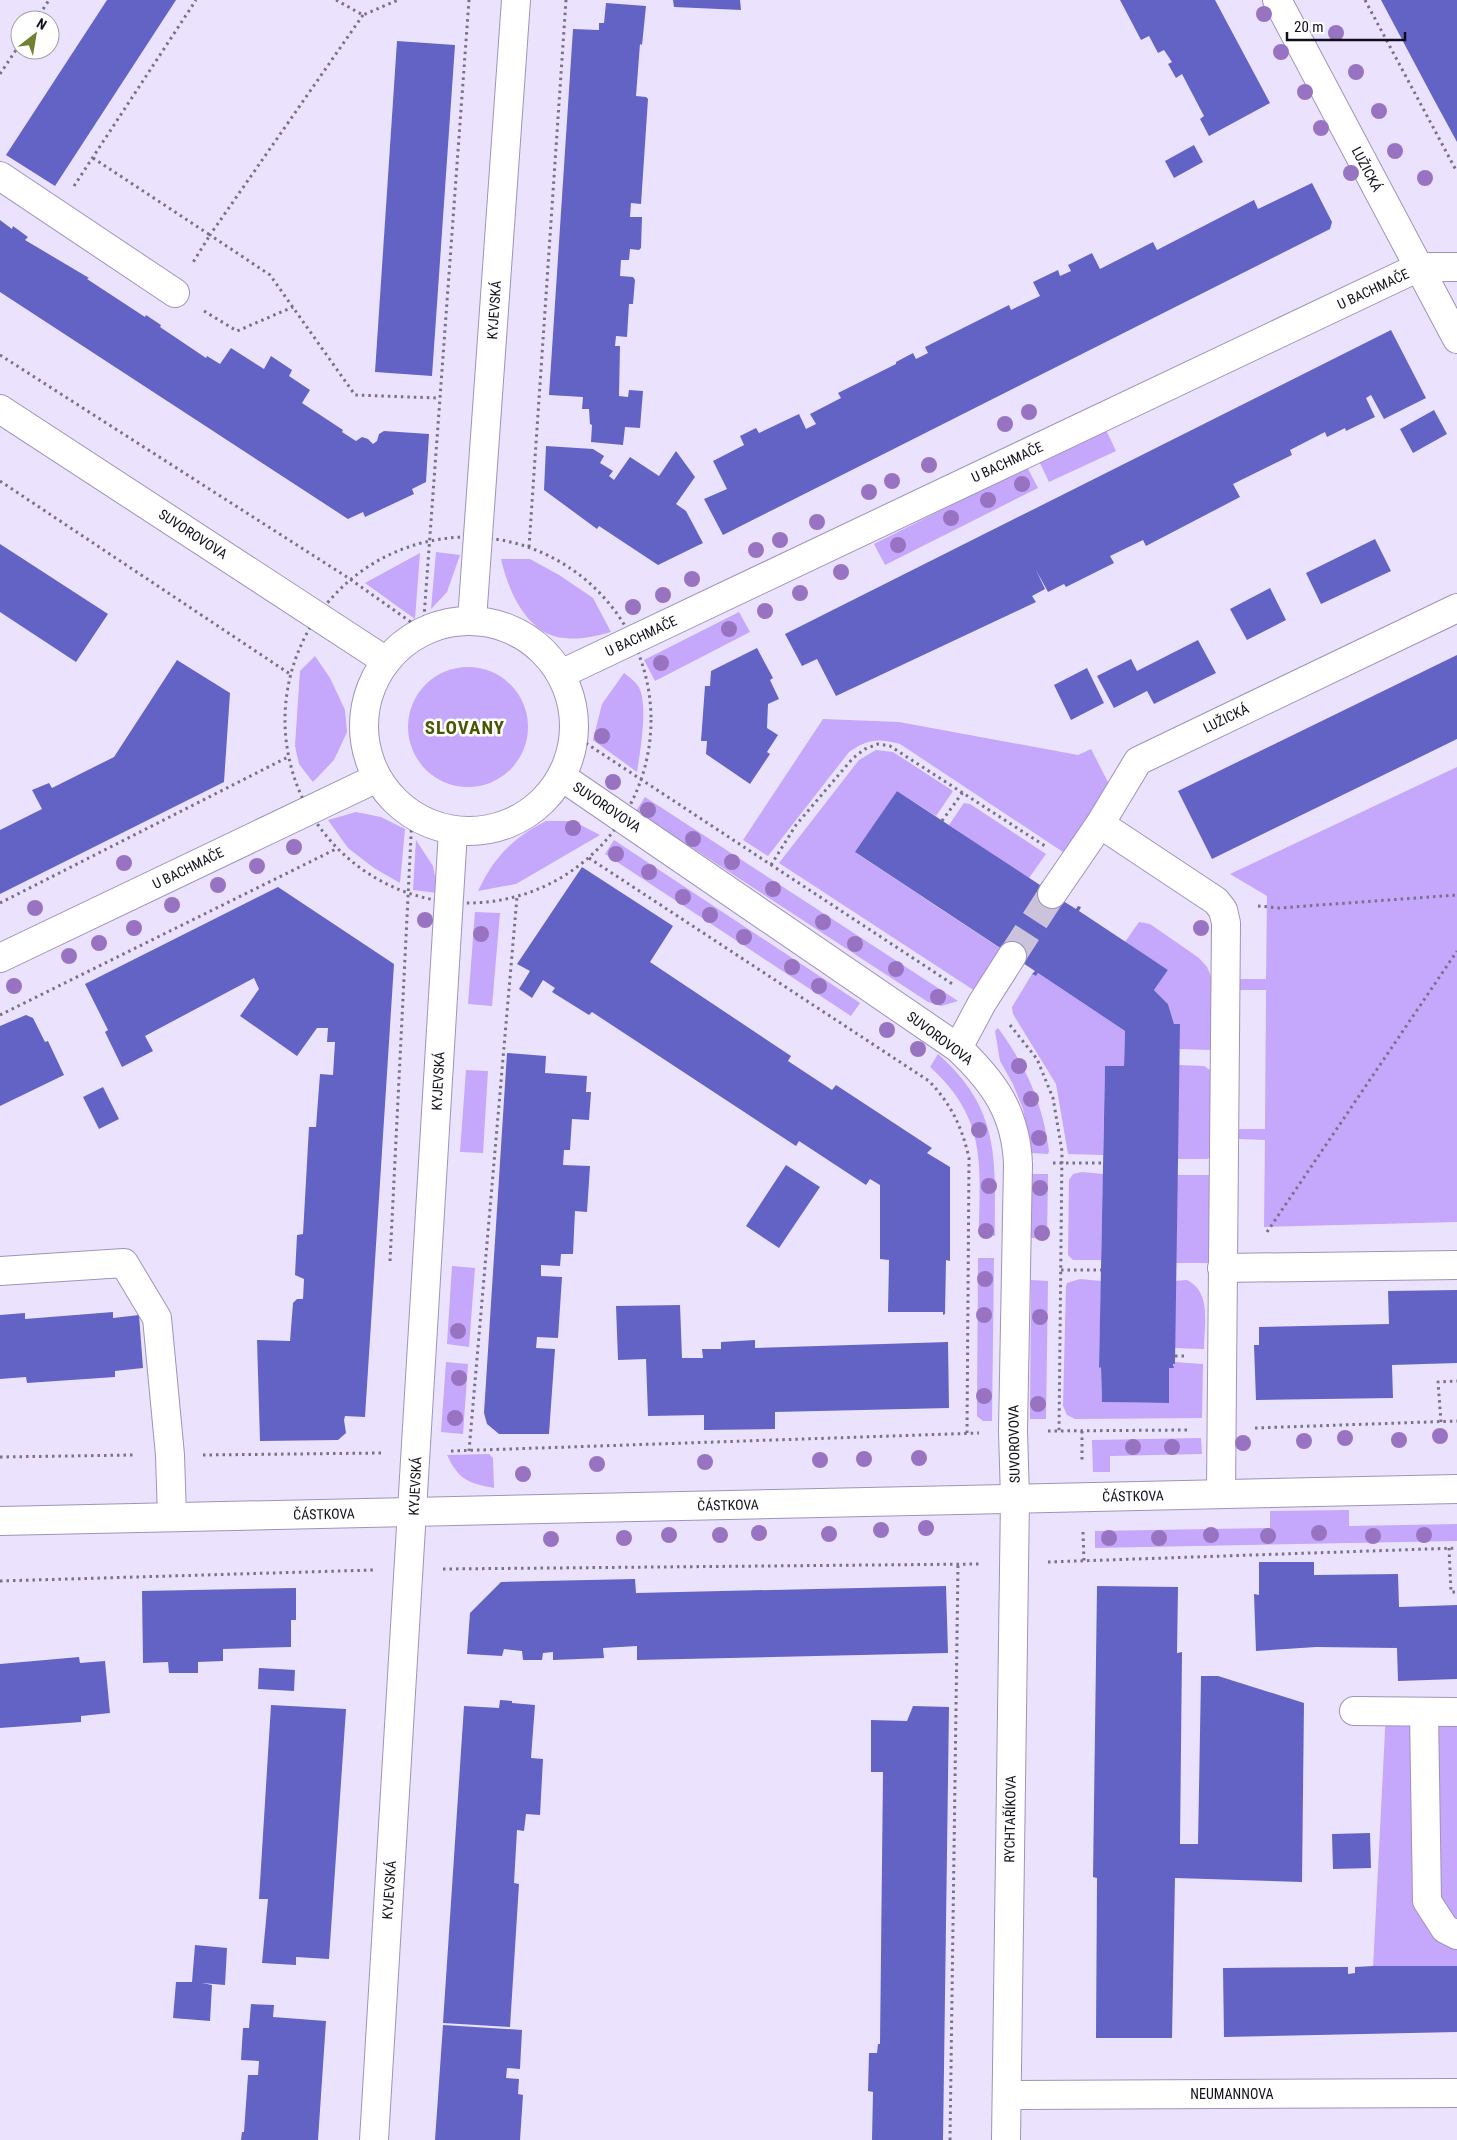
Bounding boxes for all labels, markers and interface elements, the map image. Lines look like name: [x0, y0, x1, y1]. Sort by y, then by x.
north arrow: [10, 10, 60, 60]
scale bar: [1287, 10, 1404, 42]
text: N: [34, 15, 49, 33]
text: 20 m: [1294, 18, 1324, 36]
street label: LUŽICKÁ: [1349, 143, 1386, 194]
street label: U BACHMAČE: [1334, 265, 1411, 313]
street label: KYJEVSKÁ: [483, 280, 504, 340]
street label: U BACHMAČE: [968, 438, 1045, 486]
street label: SUVOROVOVA: [156, 506, 230, 562]
street label: U BACHMAČE: [602, 612, 679, 660]
street label: LUŽICKÁ: [1200, 699, 1251, 736]
district label: SLOVANY: [425, 716, 505, 739]
street label: SUVOROVOVA: [570, 778, 644, 836]
street label: U BACHMAČE: [149, 843, 226, 892]
street label: SUVOROVOVA: [904, 1008, 976, 1068]
street label: KYJEVSKÁ: [427, 1051, 448, 1111]
street label: SUVOROVOVA: [1005, 1405, 1023, 1483]
street label: KYJEVSKÁ: [404, 1456, 425, 1516]
street label: ČÁSTKOVA: [1102, 1486, 1164, 1505]
street label: ČÁSTKOVA: [697, 1495, 759, 1514]
street label: ČÁSTKOVA: [293, 1504, 355, 1523]
street label: RYCHTAŘÍKOVA: [1000, 1775, 1019, 1863]
street label: KYJEVSKÁ: [378, 1860, 399, 1920]
street label: NEUMANNOVA: [1190, 2086, 1274, 2102]

